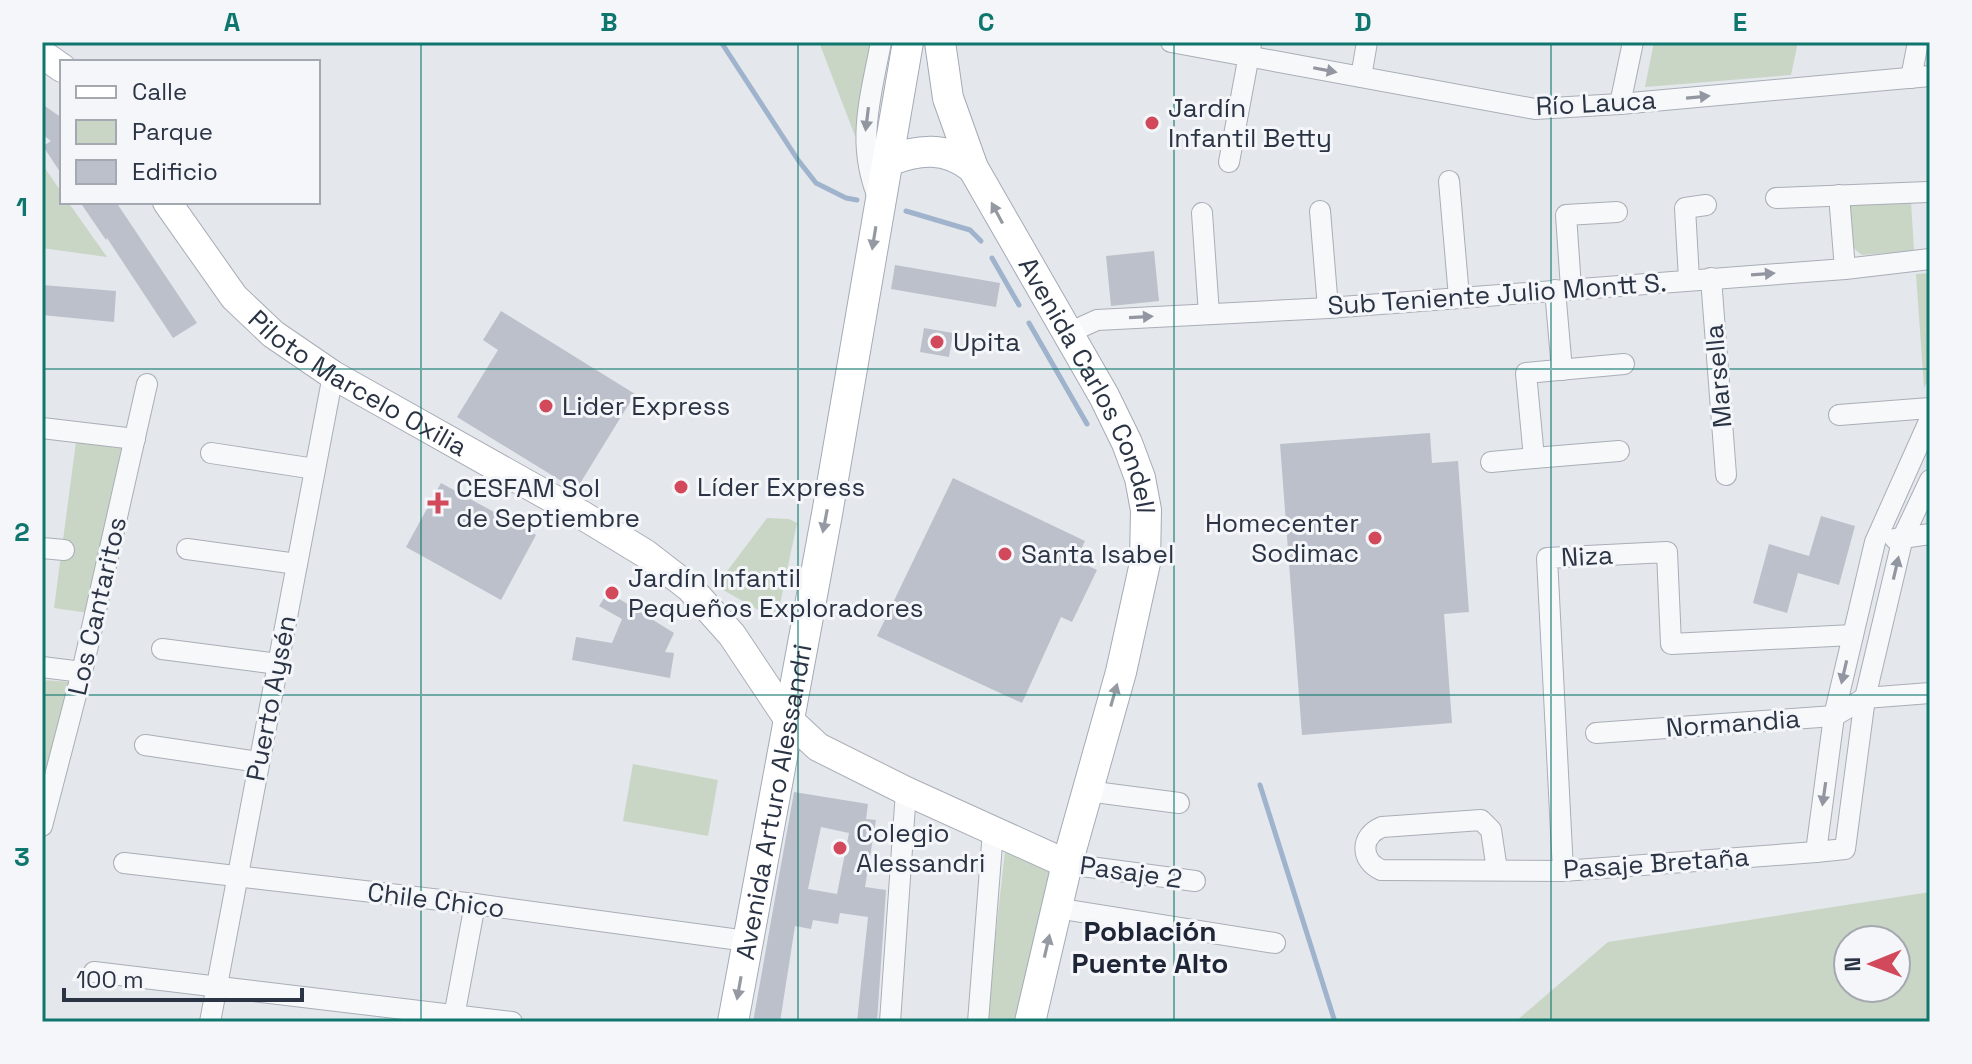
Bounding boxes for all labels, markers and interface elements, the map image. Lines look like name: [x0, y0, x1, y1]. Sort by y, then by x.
text: A: [224, 5, 241, 39]
text: B: [600, 5, 618, 39]
text: C: [978, 5, 994, 39]
text: D: [1354, 5, 1372, 39]
text: E: [1733, 5, 1747, 39]
legend: [60, 60, 320, 204]
one-way arrow: [1313, 64, 1338, 76]
text: Calle: [132, 76, 187, 107]
street label: Río Lauca: [1535, 83, 1657, 123]
one-way arrow: [1686, 90, 1711, 103]
place label: Jardín Infantil Betty: [1168, 91, 1332, 155]
one-way arrow: [860, 106, 873, 131]
marker: Jardín Infantil Betty: [1143, 114, 1161, 132]
text: Parque: [132, 116, 213, 147]
text: Edificio: [132, 156, 218, 187]
text: 1: [16, 190, 28, 224]
one-way arrow: [991, 202, 1005, 224]
one-way arrow: [867, 225, 879, 250]
street label: Avenida Carlos Condell: [1011, 251, 1163, 514]
street label: Sub Teniente Julio Montt S.: [1326, 265, 1668, 323]
one-way arrow: [1751, 267, 1776, 280]
street label: Piloto Marcelo Oxilia: [241, 302, 473, 464]
one-way arrow: [1129, 311, 1154, 324]
street label: Marsella: [1697, 323, 1739, 429]
place label: Upita: [953, 325, 1020, 359]
marker: Upita: [928, 333, 946, 351]
place label: Lider Express: [562, 389, 730, 423]
marker: Lider Express: [537, 397, 555, 415]
place label: Líder Express: [697, 470, 865, 504]
place label: CESFAM Sol de Septiembre: [456, 471, 640, 535]
marker: Líder Express: [672, 478, 690, 496]
marker: CESFAM Sol de Septiembre: [427, 492, 449, 514]
place label: Homecenter Sodimac: [1205, 506, 1359, 570]
one-way arrow: [819, 509, 831, 534]
street label: Los Cantaritos: [60, 513, 134, 699]
text: 2: [14, 515, 30, 549]
marker: Homecenter Sodimac: [1366, 529, 1384, 547]
place label: Santa Isabel: [1021, 537, 1174, 571]
street label: Niza: [1560, 538, 1614, 574]
marker: Santa Isabel: [996, 545, 1014, 563]
one-way arrow: [1890, 555, 1903, 580]
place label: Jardín Infantil Pequeños Exploradores: [628, 561, 923, 625]
marker: Jardín Infantil Pequeños Exploradores: [603, 584, 621, 602]
street label: Puerto Aysén: [238, 612, 304, 784]
street label: Avenida Arturo Alessandri: [728, 641, 820, 962]
one-way arrow: [1837, 660, 1850, 685]
one-way arrow: [1108, 682, 1121, 706]
street label: Normandia: [1665, 701, 1801, 745]
one-way arrow: [1817, 782, 1830, 807]
place label: Colegio Alessandri: [856, 816, 985, 880]
marker: Colegio Alessandri: [831, 839, 849, 857]
text: 3: [14, 840, 30, 874]
street label: Pasaje Bretaña: [1562, 840, 1750, 886]
street label: Pasaje 2: [1078, 848, 1184, 896]
street label: Chile Chico: [365, 875, 507, 925]
district label: Población Puente Alto: [1072, 913, 1228, 981]
north arrow: [1832, 924, 1912, 1004]
one-way arrow: [1042, 933, 1054, 958]
scale bar: [64, 952, 302, 1002]
text: N: [1838, 957, 1866, 972]
text: 100 m: [76, 964, 144, 995]
one-way arrow: [732, 976, 744, 1001]

